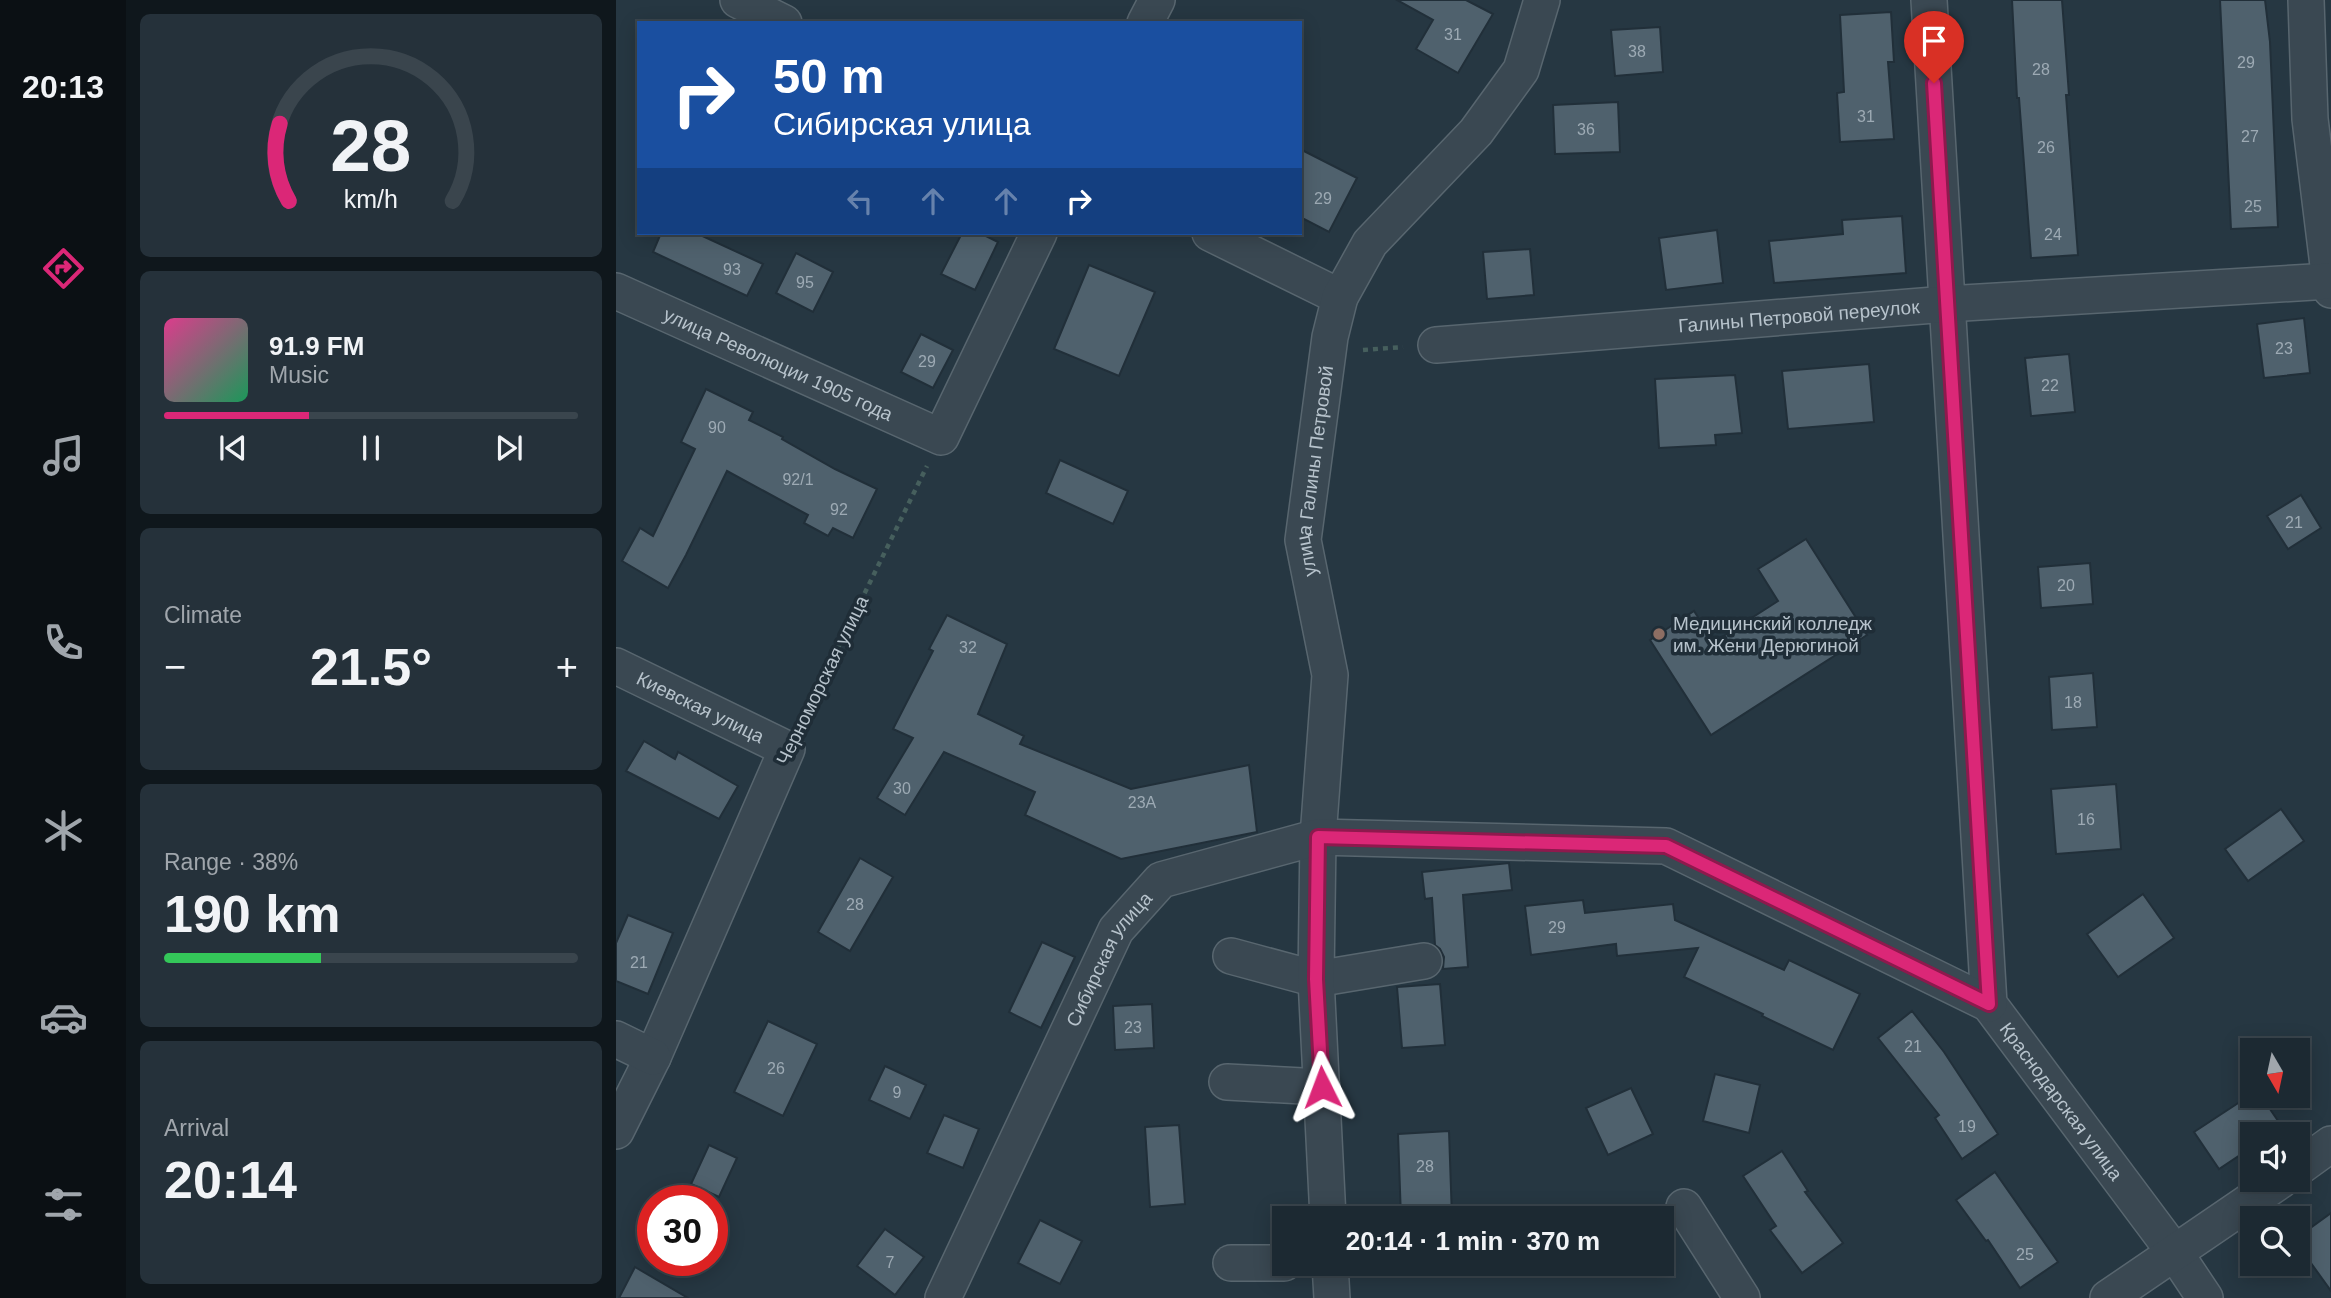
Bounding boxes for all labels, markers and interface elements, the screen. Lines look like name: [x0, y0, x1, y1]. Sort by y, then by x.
pin: [1904, 11, 1964, 83]
icon: arrive: [1915, 22, 1953, 60]
house number: 31: [1444, 26, 1462, 43]
house number: 38: [1628, 43, 1646, 60]
icon: right: [658, 49, 749, 140]
text: 50 m: [773, 49, 885, 103]
house number: 29: [2237, 54, 2255, 71]
house number: 28: [2032, 61, 2050, 78]
text: 20:13: [22, 69, 104, 105]
text: 28: [331, 106, 411, 187]
text: Сибирская улица: [773, 106, 1031, 142]
house number: 31: [1857, 108, 1875, 125]
house number: 36: [1577, 121, 1595, 138]
house number: 27: [2241, 128, 2259, 145]
house number: 26: [2037, 139, 2055, 156]
icon: left: [841, 182, 879, 220]
icon: ahead: [914, 182, 952, 220]
icon: ahead: [987, 182, 1025, 220]
icon: right: [1060, 182, 1098, 220]
text: km/h: [344, 185, 398, 213]
house number: 29: [1314, 190, 1332, 207]
house number: 25: [2244, 198, 2262, 215]
house number: 24: [2044, 226, 2062, 243]
icon: directions: [39, 244, 88, 293]
house number: 93: [723, 261, 741, 278]
house number: 95: [796, 274, 814, 291]
street label: Галины Петровой переулок: [1677, 296, 1921, 337]
street label: улица Революции 1905 года: [660, 304, 896, 425]
text: 91.9 FM: [269, 331, 364, 361]
house number: 23: [2275, 340, 2293, 357]
house number: 29: [918, 353, 936, 370]
text: Music: [269, 362, 329, 388]
street label: улица Галины Петровой: [1292, 364, 1337, 578]
house number: 22: [2041, 377, 2059, 394]
house number: 90: [708, 419, 726, 436]
icon: previous: [214, 429, 252, 467]
icon: pause: [352, 429, 390, 467]
icon: next: [490, 429, 528, 467]
icon: music: [39, 431, 88, 480]
house number: 92/1: [782, 471, 814, 488]
house number: 92: [830, 501, 848, 518]
house number: 21: [2285, 514, 2303, 531]
house number: 20: [2057, 577, 2075, 594]
street label: Черноморская улица: [772, 592, 873, 768]
text: Climate: [164, 602, 242, 628]
place label: Медицинский колледж им. Жени Дерюгиной: [1673, 613, 1872, 656]
icon: phone: [39, 618, 88, 667]
marker: Медицинский колледж им. Жени Дерюгиной: [1651, 626, 1667, 642]
text: 21.5°: [310, 638, 432, 696]
house number: 32: [959, 639, 977, 656]
text: −: [164, 646, 186, 688]
text: +: [556, 646, 578, 688]
street label: Киевская улица: [633, 668, 768, 747]
house number: 18: [2064, 694, 2082, 711]
house number: 30: [893, 780, 911, 797]
house number: 23А: [1128, 794, 1157, 811]
icon: climate: [39, 806, 88, 855]
house number: 16: [2077, 811, 2095, 828]
text: Range · 38%: [164, 849, 298, 875]
text: 190 km: [164, 885, 340, 943]
street label: Сибирская улица: [1062, 887, 1157, 1030]
house number: 28: [846, 896, 864, 913]
house number: 29: [1548, 919, 1566, 936]
house number: 21: [630, 954, 648, 971]
icon: car: [39, 993, 88, 1042]
street label: Краснодарская улица: [1995, 1018, 2127, 1185]
house number: 23: [1124, 1019, 1142, 1036]
house number: 21: [1904, 1038, 1922, 1055]
north arrow: [2240, 1038, 2310, 1108]
map controls: [2240, 1038, 2310, 1276]
position arrow: [1285, 1050, 1359, 1124]
house number: 26: [767, 1060, 785, 1077]
house number: 9: [893, 1084, 902, 1101]
text: Arrival: [164, 1115, 229, 1141]
house number: 19: [1958, 1118, 1976, 1135]
button: sound: [2240, 1122, 2310, 1192]
text: 20:14: [164, 1151, 297, 1209]
house number: 28: [1416, 1158, 1434, 1175]
icon: filters: [39, 1180, 88, 1229]
speed limit sign: 30: [637, 1185, 728, 1276]
button: search: [2240, 1206, 2310, 1276]
text: 20:14 · 1 min · 370 m: [1346, 1226, 1600, 1256]
house number: 25: [2016, 1246, 2034, 1263]
house number: 7: [886, 1254, 895, 1271]

